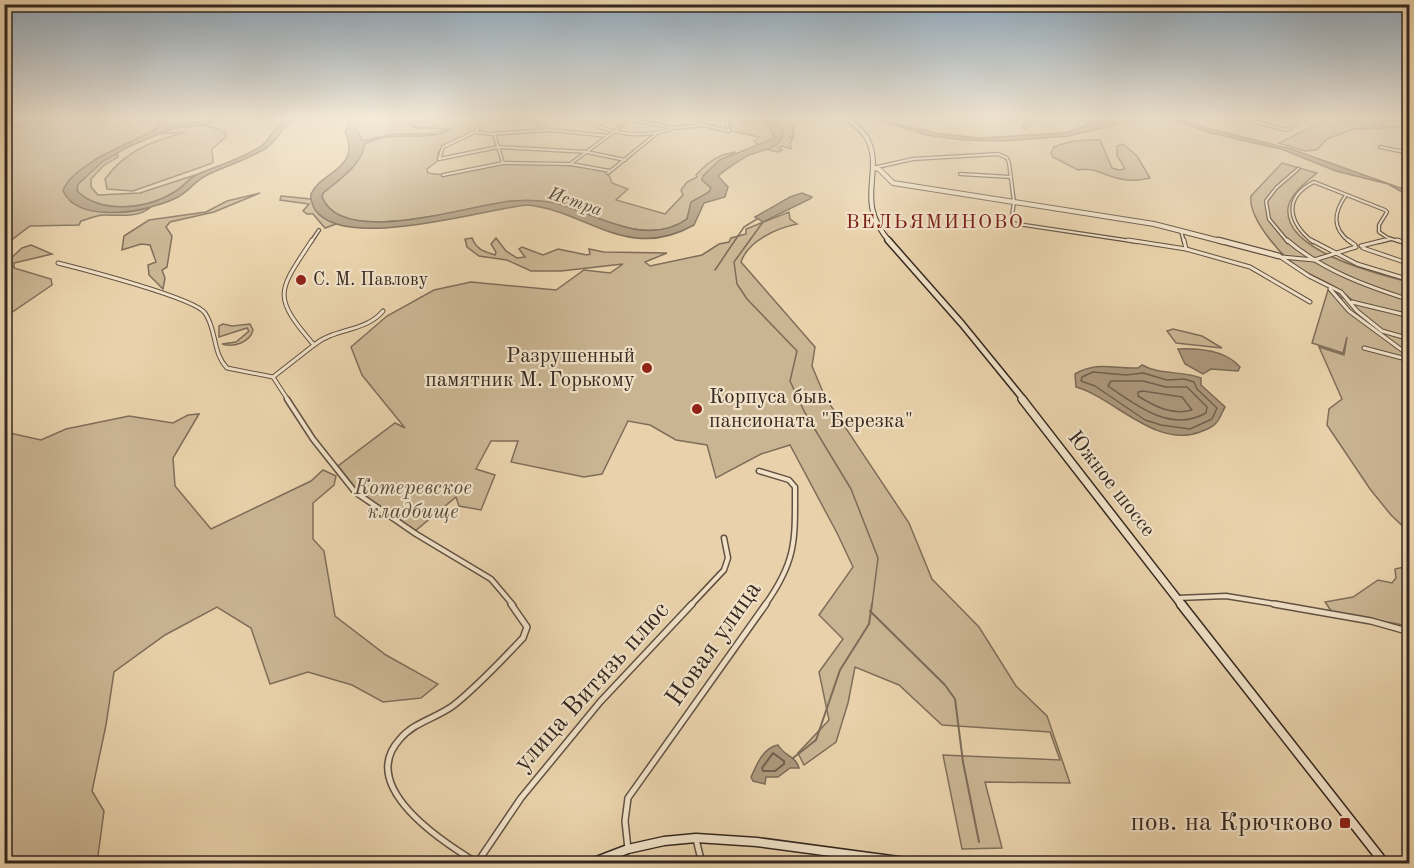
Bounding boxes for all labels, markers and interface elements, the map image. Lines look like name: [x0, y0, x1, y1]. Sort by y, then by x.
water label: Истра: [545, 184, 605, 220]
district label: ВЕЛЬЯМИНОВО: [846, 213, 1024, 233]
place label: С. М. Павлову: [313, 271, 429, 289]
marker: С. М. Павлову: [294, 273, 308, 287]
place label: Разрушенный памятник М. Горькому: [425, 346, 635, 391]
marker: Разрушенный памятник М. Горькому: [640, 361, 654, 375]
place label: Корпуса быв. пансионата "Березка": [709, 387, 913, 432]
marker: Корпуса быв. пансионата "Березка": [690, 402, 704, 416]
street label: Южное шоссе: [1063, 427, 1159, 541]
park label: Котеревское кладбище: [353, 478, 472, 523]
street label: Новая улица: [661, 577, 767, 711]
street label: улица Витязь плюс: [509, 597, 675, 777]
place label: пов. на Крючково: [1130, 810, 1333, 836]
marker: пов. на Крючково: [1338, 816, 1352, 830]

